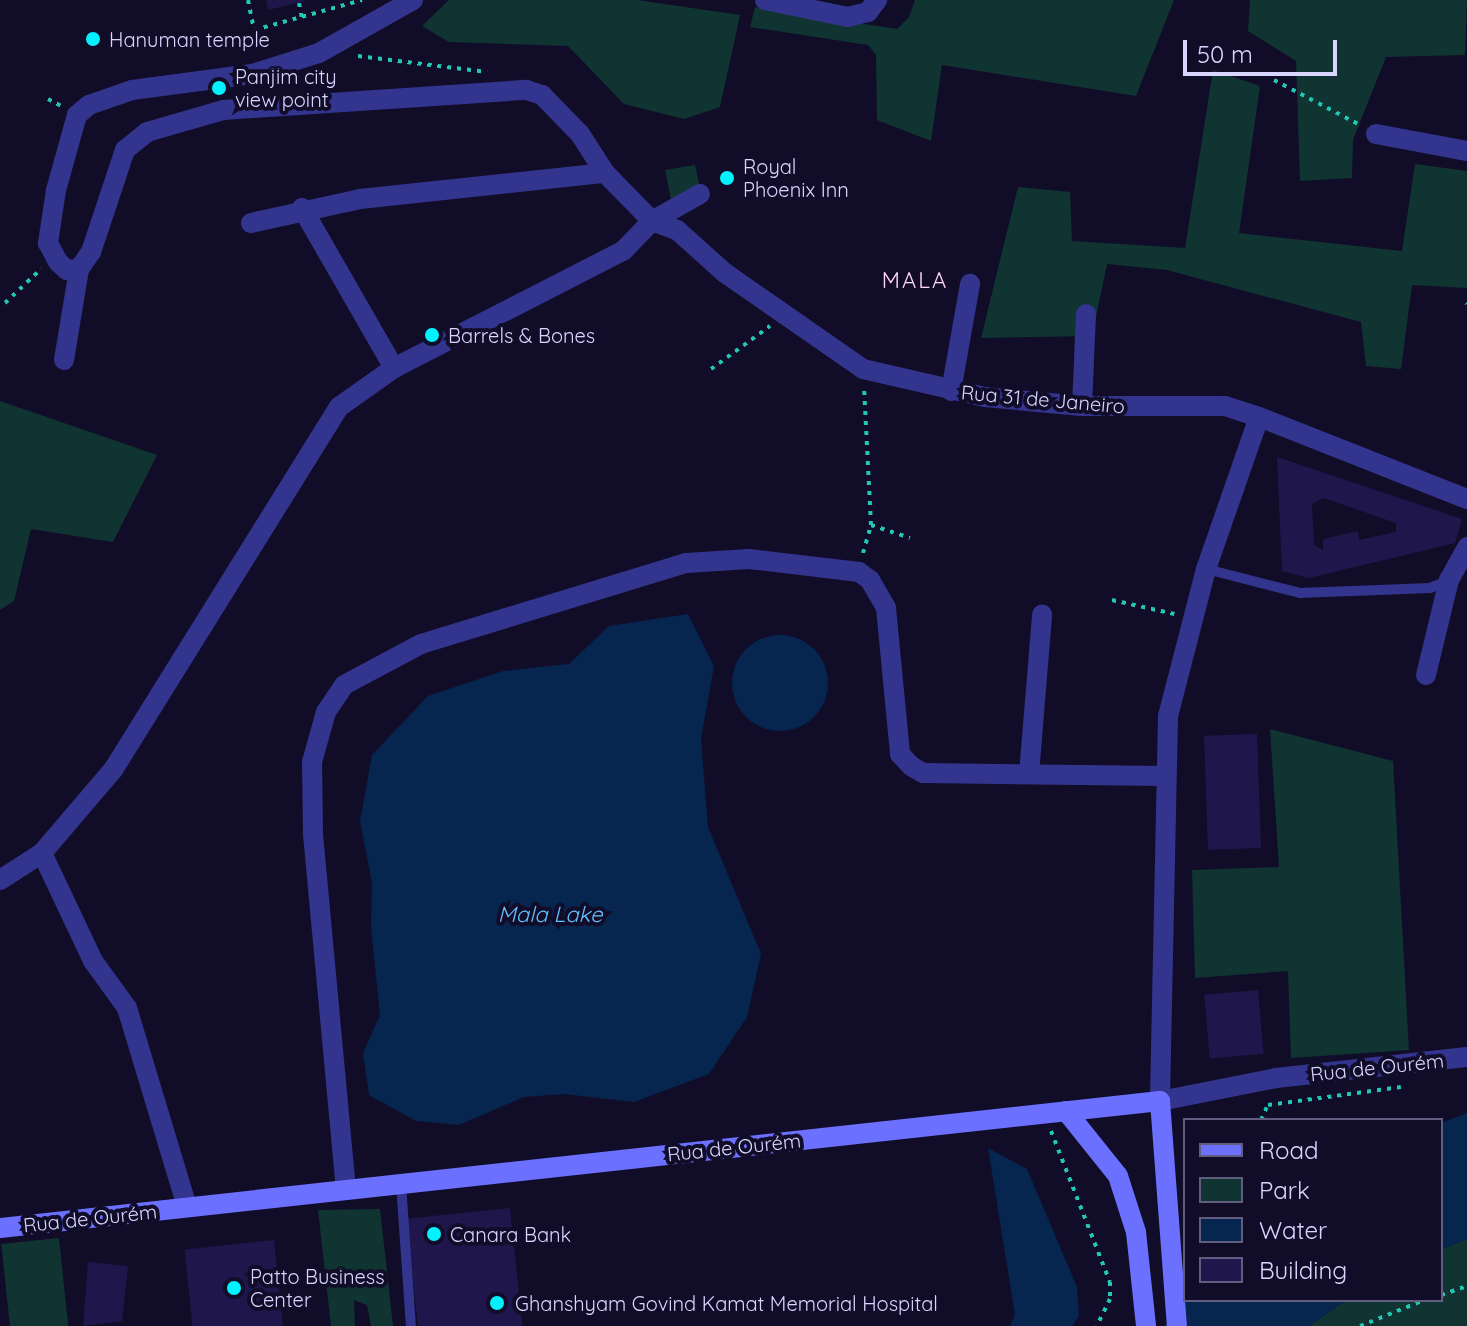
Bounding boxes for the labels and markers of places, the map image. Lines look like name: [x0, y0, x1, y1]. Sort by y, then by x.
place label: Hanuman temple: [109, 27, 270, 51]
marker: Hanuman temple: [84, 30, 102, 48]
place label: Panjim city view point: [235, 64, 337, 111]
marker: Panjim city view point: [210, 79, 228, 97]
place label: Royal Phoenix Inn: [743, 154, 849, 201]
marker: Royal Phoenix Inn: [718, 169, 736, 187]
place label: Barrels & Bones: [448, 323, 595, 347]
marker: Barrels & Bones: [423, 326, 441, 344]
place label: Canara Bank: [450, 1222, 571, 1246]
marker: Canara Bank: [425, 1225, 443, 1243]
place label: Patto Business Center: [250, 1264, 385, 1311]
marker: Patto Business Center: [225, 1279, 243, 1297]
place label: Ghanshyam Govind Kamat Memorial Hospital: [515, 1291, 938, 1315]
marker: Ghanshyam Govind Kamat Memorial Hospital: [486, 1292, 508, 1314]

